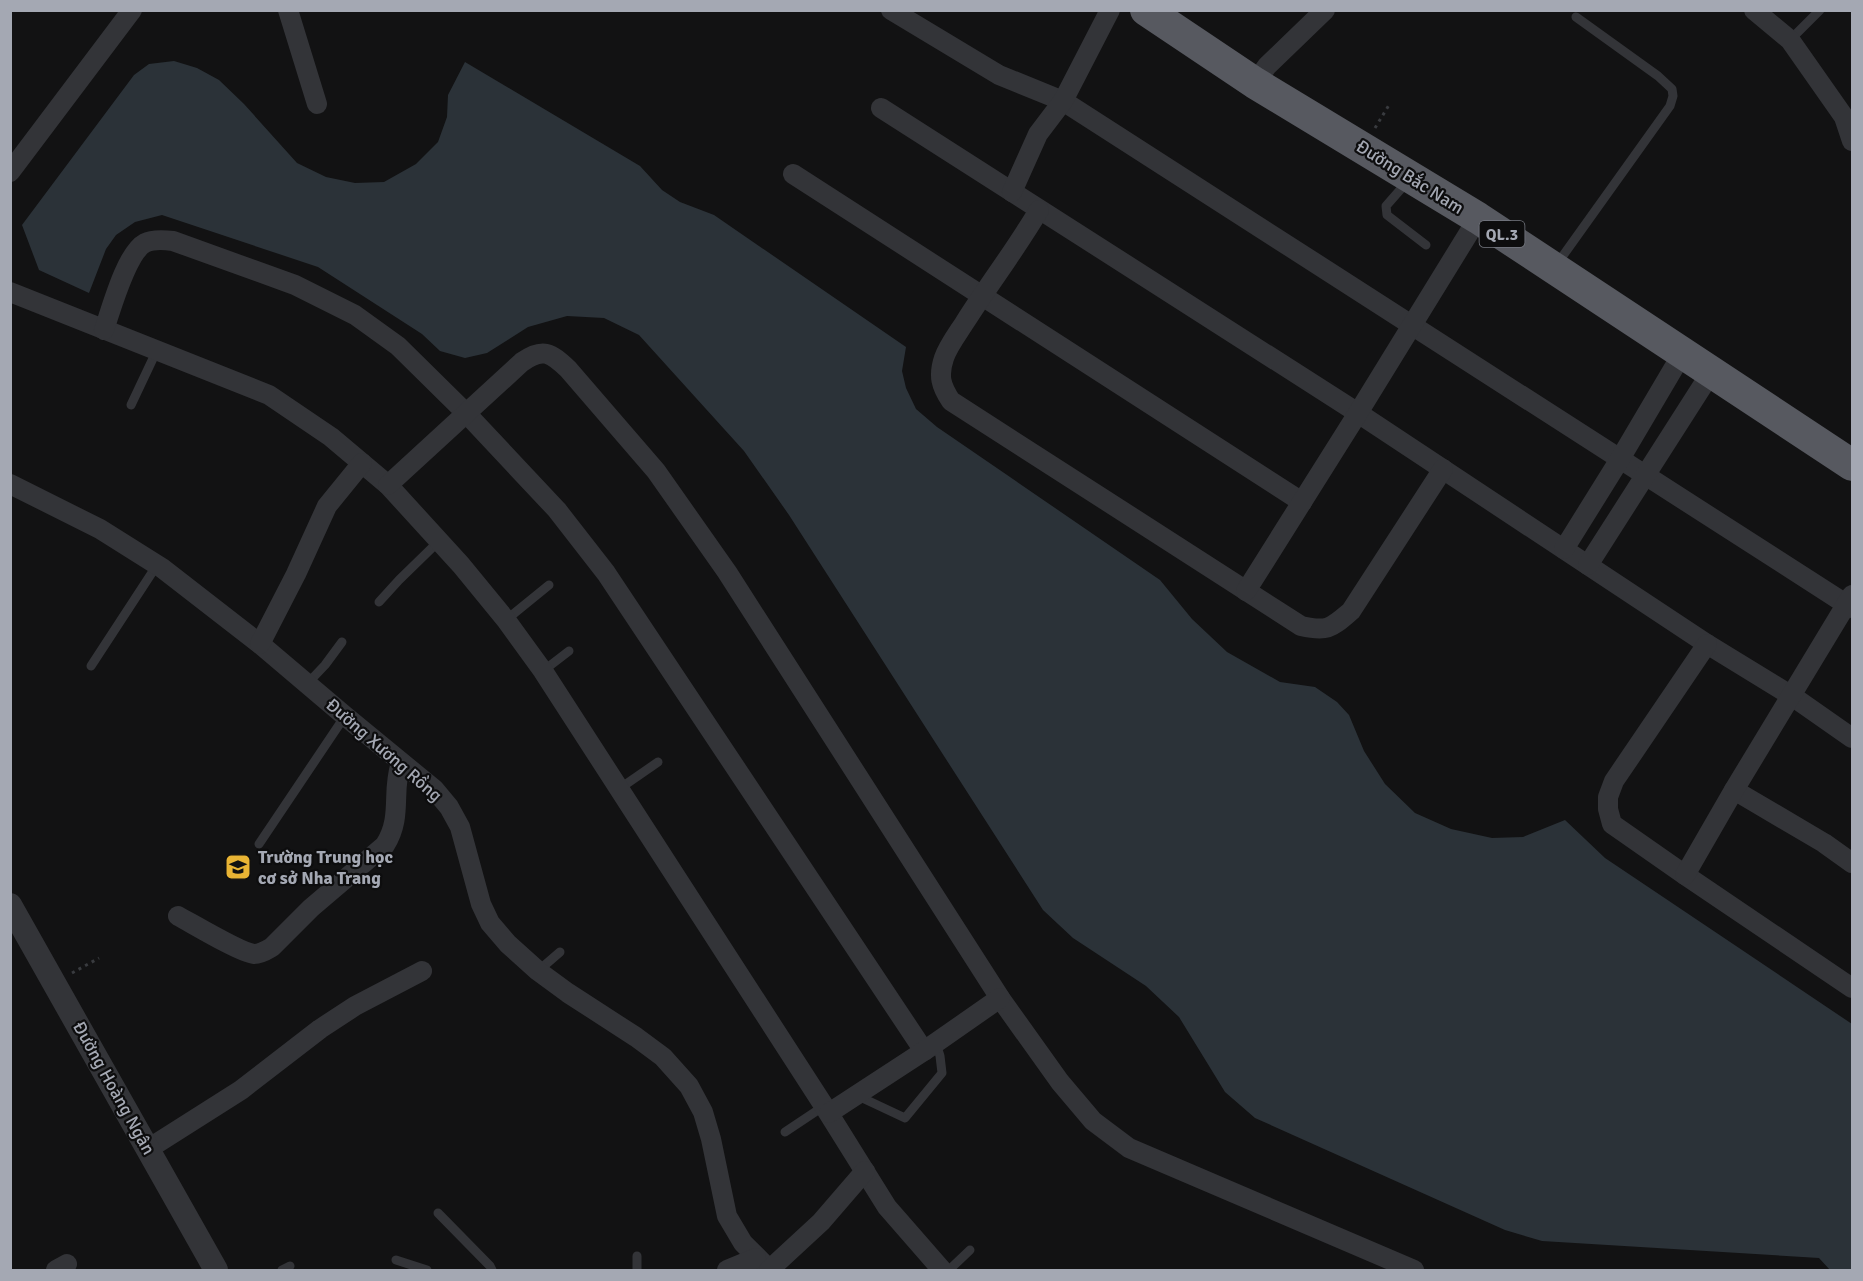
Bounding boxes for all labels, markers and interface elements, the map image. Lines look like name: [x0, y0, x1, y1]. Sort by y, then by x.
street label: Đường Bắc Nam: [1352, 135, 1468, 219]
road number: QL.3: [1480, 221, 1524, 247]
street label: Đường Xương Rồng: [321, 694, 447, 806]
place label: Trường Trung học cơ sở Nha Trang: [258, 846, 393, 889]
school or university icon: Trường Trung học cơ sở Nha Trang: [223, 852, 253, 882]
street label: Đường Hoàng Ngân: [68, 1017, 160, 1159]

